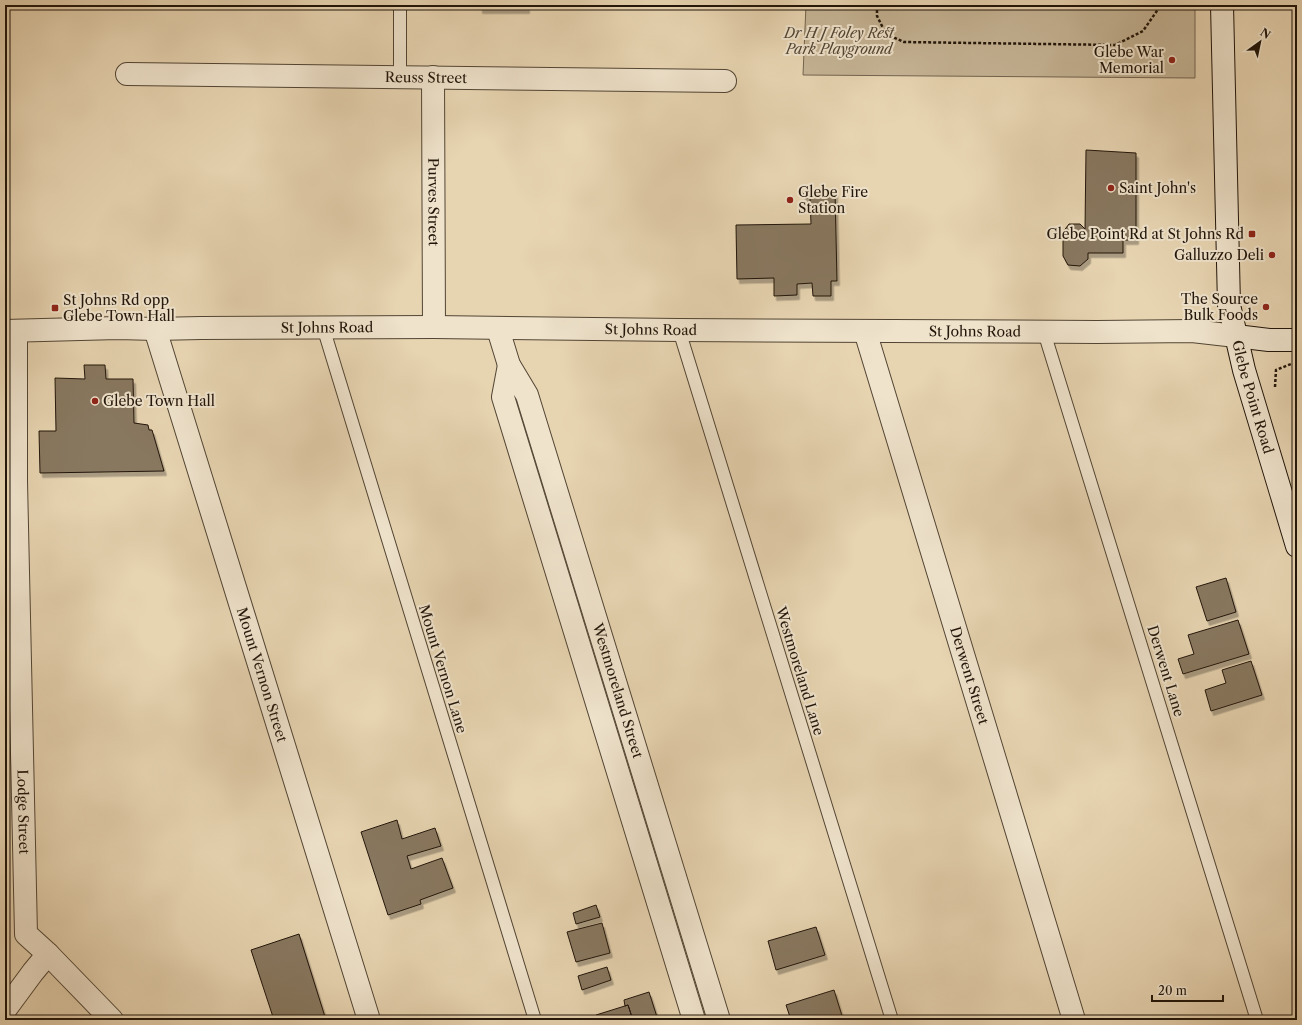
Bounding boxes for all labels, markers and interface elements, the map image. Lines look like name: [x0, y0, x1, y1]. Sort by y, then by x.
north arrow: [1240, 22, 1280, 62]
park label: Dr H J Foley Rest Park Playground: [783, 24, 895, 58]
text: N: [1258, 25, 1274, 42]
place label: Glebe War Memorial: [1094, 43, 1164, 77]
marker: Glebe War Memorial: [1167, 55, 1177, 65]
street label: Reuss Street: [385, 68, 467, 87]
street label: Purves Street: [424, 158, 443, 246]
place label: Saint John's: [1119, 179, 1196, 197]
place label: Glebe Fire Station: [798, 183, 868, 217]
marker: Saint John's: [1106, 183, 1116, 193]
marker: Glebe Fire Station: [785, 195, 795, 205]
place label: Glebe Point Rd at St Johns Rd: [1046, 225, 1244, 243]
marker: Glebe Point Rd at St Johns Rd: [1247, 229, 1257, 239]
place label: Galluzzo Deli: [1174, 246, 1264, 264]
marker: Galluzzo Deli: [1267, 250, 1277, 260]
place label: The Source Bulk Foods: [1181, 290, 1258, 324]
place label: St Johns Rd opp Glebe Town Hall: [63, 291, 175, 325]
marker: The Source Bulk Foods: [1261, 302, 1271, 312]
marker: St Johns Rd opp Glebe Town Hall: [50, 303, 60, 313]
street label: St Johns Road: [281, 318, 374, 337]
street label: St Johns Road: [605, 320, 698, 339]
street label: St Johns Road: [929, 322, 1022, 341]
street label: Glebe Point Road: [1228, 338, 1278, 456]
place label: Glebe Town Hall: [103, 392, 215, 410]
marker: Glebe Town Hall: [90, 396, 100, 406]
street label: Mount Vernon Lane: [415, 603, 471, 736]
street label: Westmoreland Lane: [772, 603, 828, 738]
street label: Mount Vernon Street: [233, 605, 291, 744]
street label: Westmoreland Street: [588, 620, 647, 761]
street label: Derwent Lane: [1144, 623, 1189, 719]
street label: Derwent Street: [946, 624, 993, 727]
street label: Lodge Street: [13, 769, 33, 855]
scale bar: [1152, 977, 1223, 1003]
text: 20 m: [1158, 983, 1187, 998]

